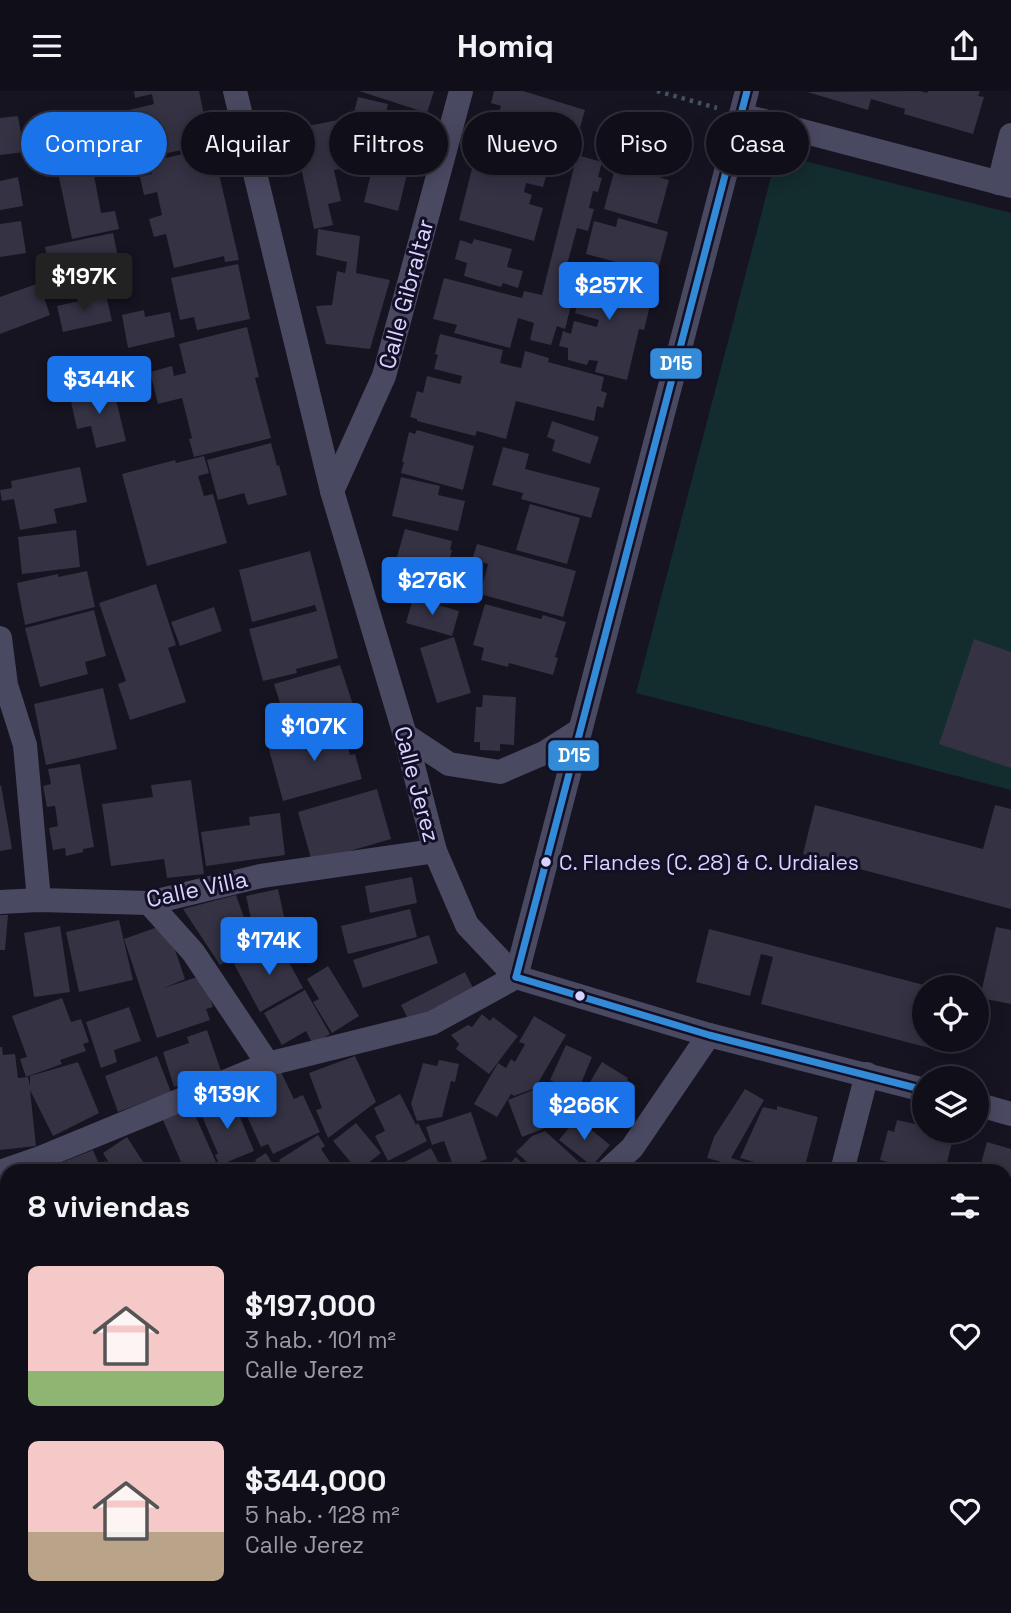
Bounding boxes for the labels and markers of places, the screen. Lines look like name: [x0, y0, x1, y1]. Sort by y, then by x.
pin: $197K: [35, 253, 133, 313]
pin: $257K: [560, 263, 658, 322]
pin: $344K: [50, 357, 148, 416]
pin: $276K: [383, 557, 481, 617]
pin: $107K: [265, 703, 363, 763]
place label: C. Flandes (C. 28) & C. Urdiales: [559, 849, 859, 876]
marker: C. Flandes (C. 28) & C. Urdiales: [539, 855, 553, 869]
pin: $174K: [220, 917, 318, 977]
unlabelled marker: [573, 989, 587, 1003]
pin: $139K: [178, 1072, 276, 1131]
pin: $266K: [535, 1083, 633, 1142]

